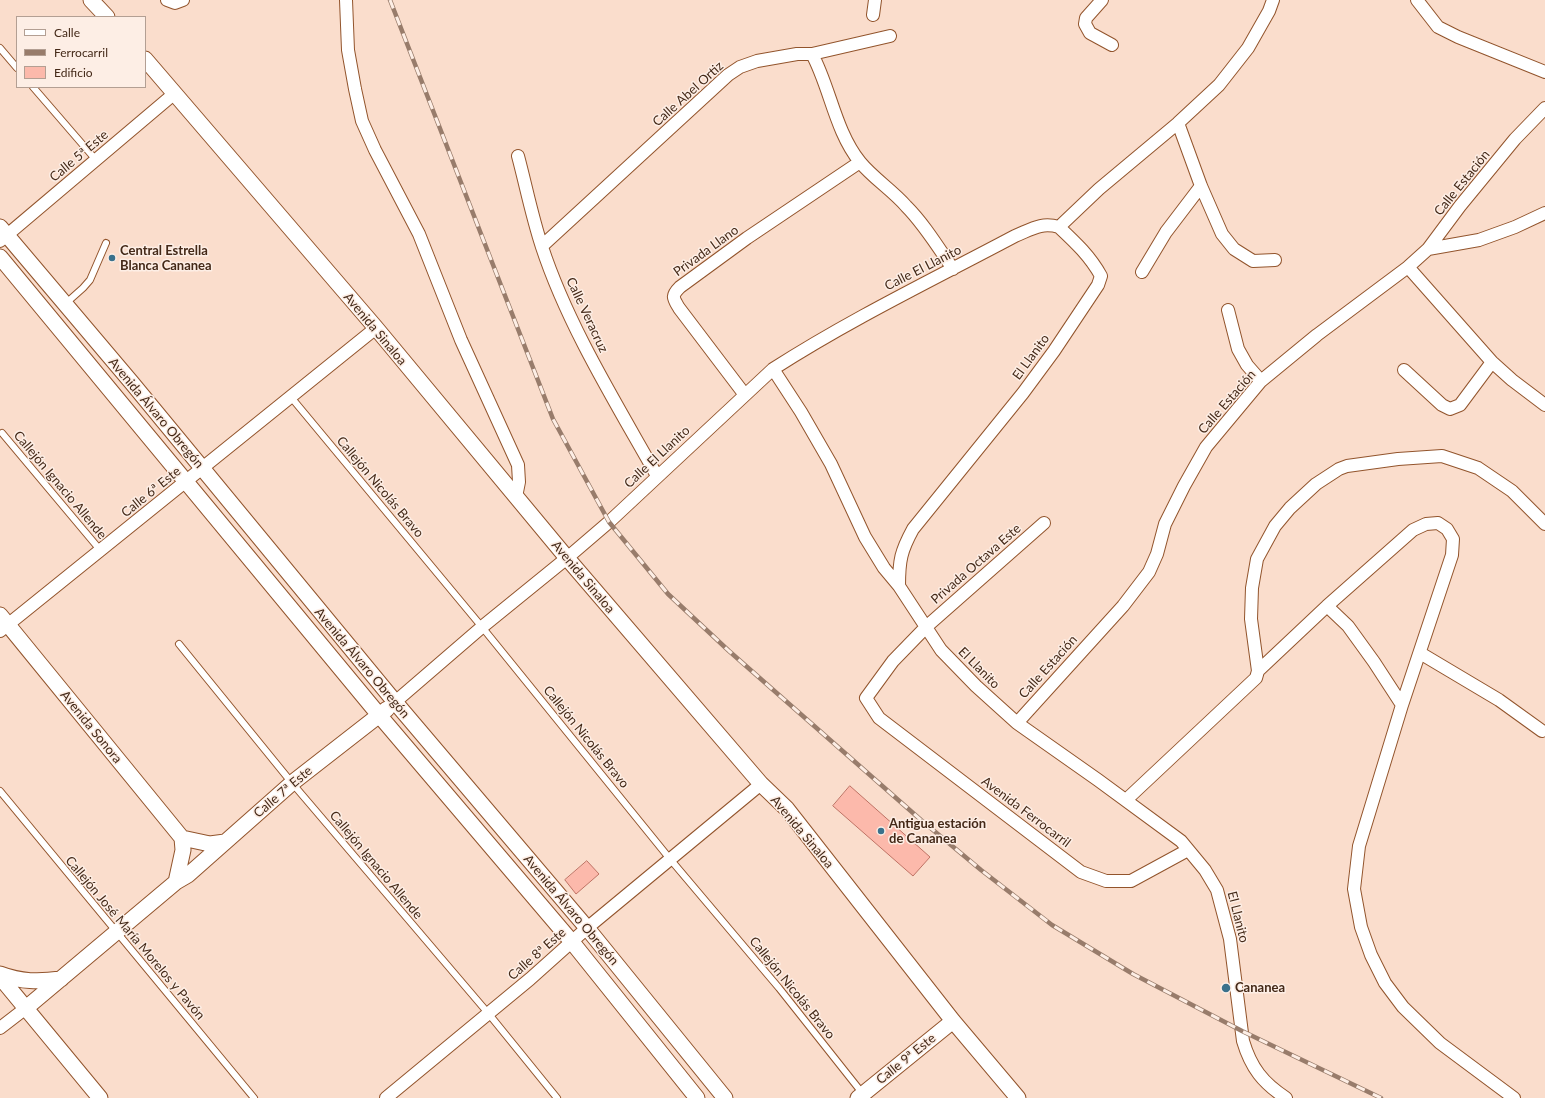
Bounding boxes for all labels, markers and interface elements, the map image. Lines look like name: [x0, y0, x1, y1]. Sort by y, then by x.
legend: [16, 16, 146, 88]
text: Calle: [54, 25, 80, 40]
text: Ferrocarril: [54, 45, 108, 60]
street label: Calle Abel Ortiz: [649, 58, 727, 130]
text: Edificio: [54, 65, 93, 80]
street label: Calle 5ª Este: [47, 127, 111, 185]
street label: Calle Estación: [1431, 147, 1493, 219]
street label: Privada Llano: [670, 222, 742, 280]
street label: Calle El Llanito: [882, 242, 964, 294]
place label: Central Estrella Blanca Cananea: [120, 243, 212, 274]
marker: Central Estrella Blanca Cananea: [107, 253, 117, 263]
street label: Calle Veracruz: [563, 275, 611, 355]
street label: Avenida Sinaloa: [340, 290, 410, 368]
street label: El Llanito: [1009, 331, 1053, 383]
street label: Avenida Álvaro Obregón: [105, 355, 207, 471]
street label: Calle Estación: [1195, 367, 1259, 437]
street label: Calle El Llanito: [621, 423, 693, 491]
street label: Callejón Ignacio Allende: [10, 428, 110, 542]
street label: Callejón Nicolás Bravo: [333, 433, 427, 541]
street label: Calle 6ª Este: [118, 463, 184, 521]
street label: Privada Octava Este: [928, 521, 1024, 607]
street label: Avenida Sinaloa: [548, 538, 618, 616]
street label: Avenida Álvaro Obregón: [311, 605, 413, 721]
street label: Calle Estación: [1016, 632, 1080, 702]
street label: El Llanito: [955, 644, 1003, 692]
street label: Callejón Nicolás Bravo: [540, 683, 632, 791]
street label: Avenida Sonora: [57, 687, 125, 767]
street label: Calle 7ª Este: [251, 763, 315, 821]
street label: Avenida Ferrocarril: [978, 773, 1074, 851]
street label: Avenida Sinaloa: [767, 793, 837, 871]
street label: Callejón Ignacio Allende: [326, 808, 426, 922]
place label: Antigua estación de Cananea: [889, 816, 986, 847]
marker: Antigua estación de Cananea: [876, 826, 886, 836]
street label: Avenida Álvaro Obregón: [520, 852, 622, 968]
street label: Callejón José María Morelos y Pavón: [62, 853, 208, 1023]
street label: El Llanito: [1224, 890, 1252, 944]
street label: Calle 8ª Este: [505, 925, 569, 983]
street label: Callejón Nicolás Bravo: [746, 934, 838, 1042]
place label: Cananea: [1235, 980, 1285, 996]
marker: Cananea: [1220, 982, 1232, 994]
street label: Calle 9ª Este: [873, 1030, 939, 1088]

